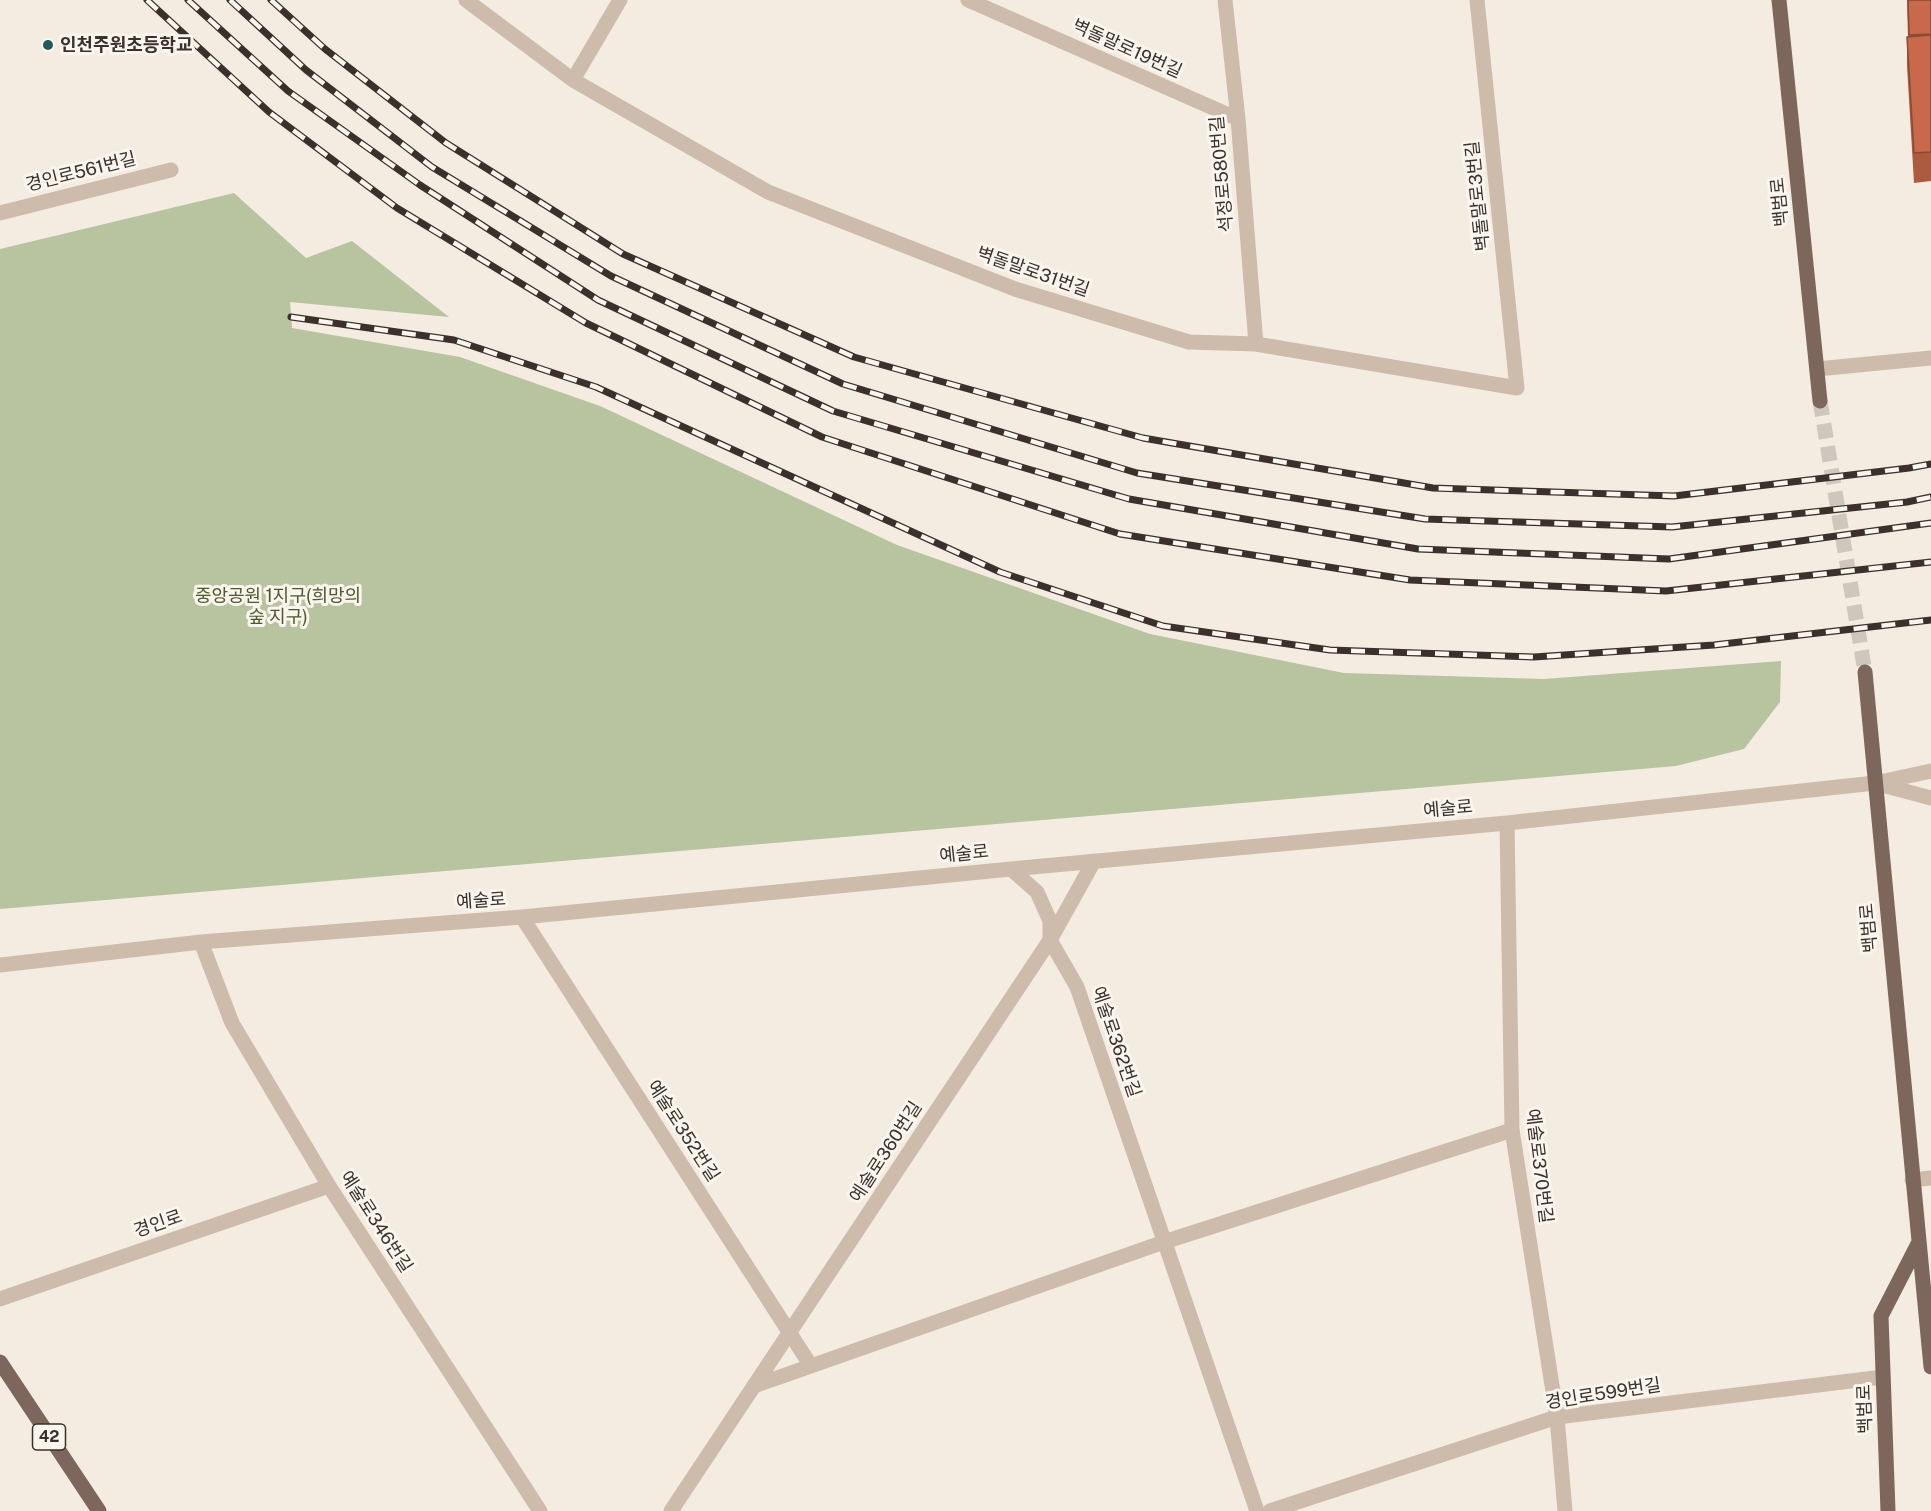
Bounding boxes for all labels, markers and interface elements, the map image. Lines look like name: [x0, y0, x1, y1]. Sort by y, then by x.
street label: 벽돌말로19번길: [1069, 15, 1185, 83]
place label: 인천주원초등학교: [60, 34, 192, 56]
marker: 인천주원초등학교: [41, 38, 55, 52]
street label: 석정로580번길: [1206, 115, 1238, 233]
street label: 벽돌말로3번길: [1461, 140, 1495, 252]
street label: 경인로561번길: [24, 148, 138, 196]
street label: 백범로: [1767, 176, 1793, 228]
street label: 벽돌말로31번길: [974, 243, 1092, 301]
park label: 중앙공원 1지구(희망의 숲 지구): [195, 585, 361, 628]
street label: 예술로: [1422, 796, 1474, 822]
street label: 예술로: [938, 841, 990, 867]
street label: 예술로: [455, 888, 507, 914]
street label: 백범로: [1856, 902, 1882, 954]
street label: 예술로362번길: [1087, 984, 1145, 1100]
street label: 예술로352번길: [642, 1076, 724, 1186]
street label: 예술로360번길: [845, 1097, 927, 1207]
street label: 예술로370번길: [1521, 1107, 1557, 1225]
street label: 예술로346번길: [335, 1167, 417, 1277]
street label: 경인로: [131, 1206, 185, 1242]
street label: 경인로599번길: [1544, 1374, 1662, 1414]
street label: 백범로: [1853, 1384, 1877, 1434]
road number: 42: [32, 1424, 66, 1450]

